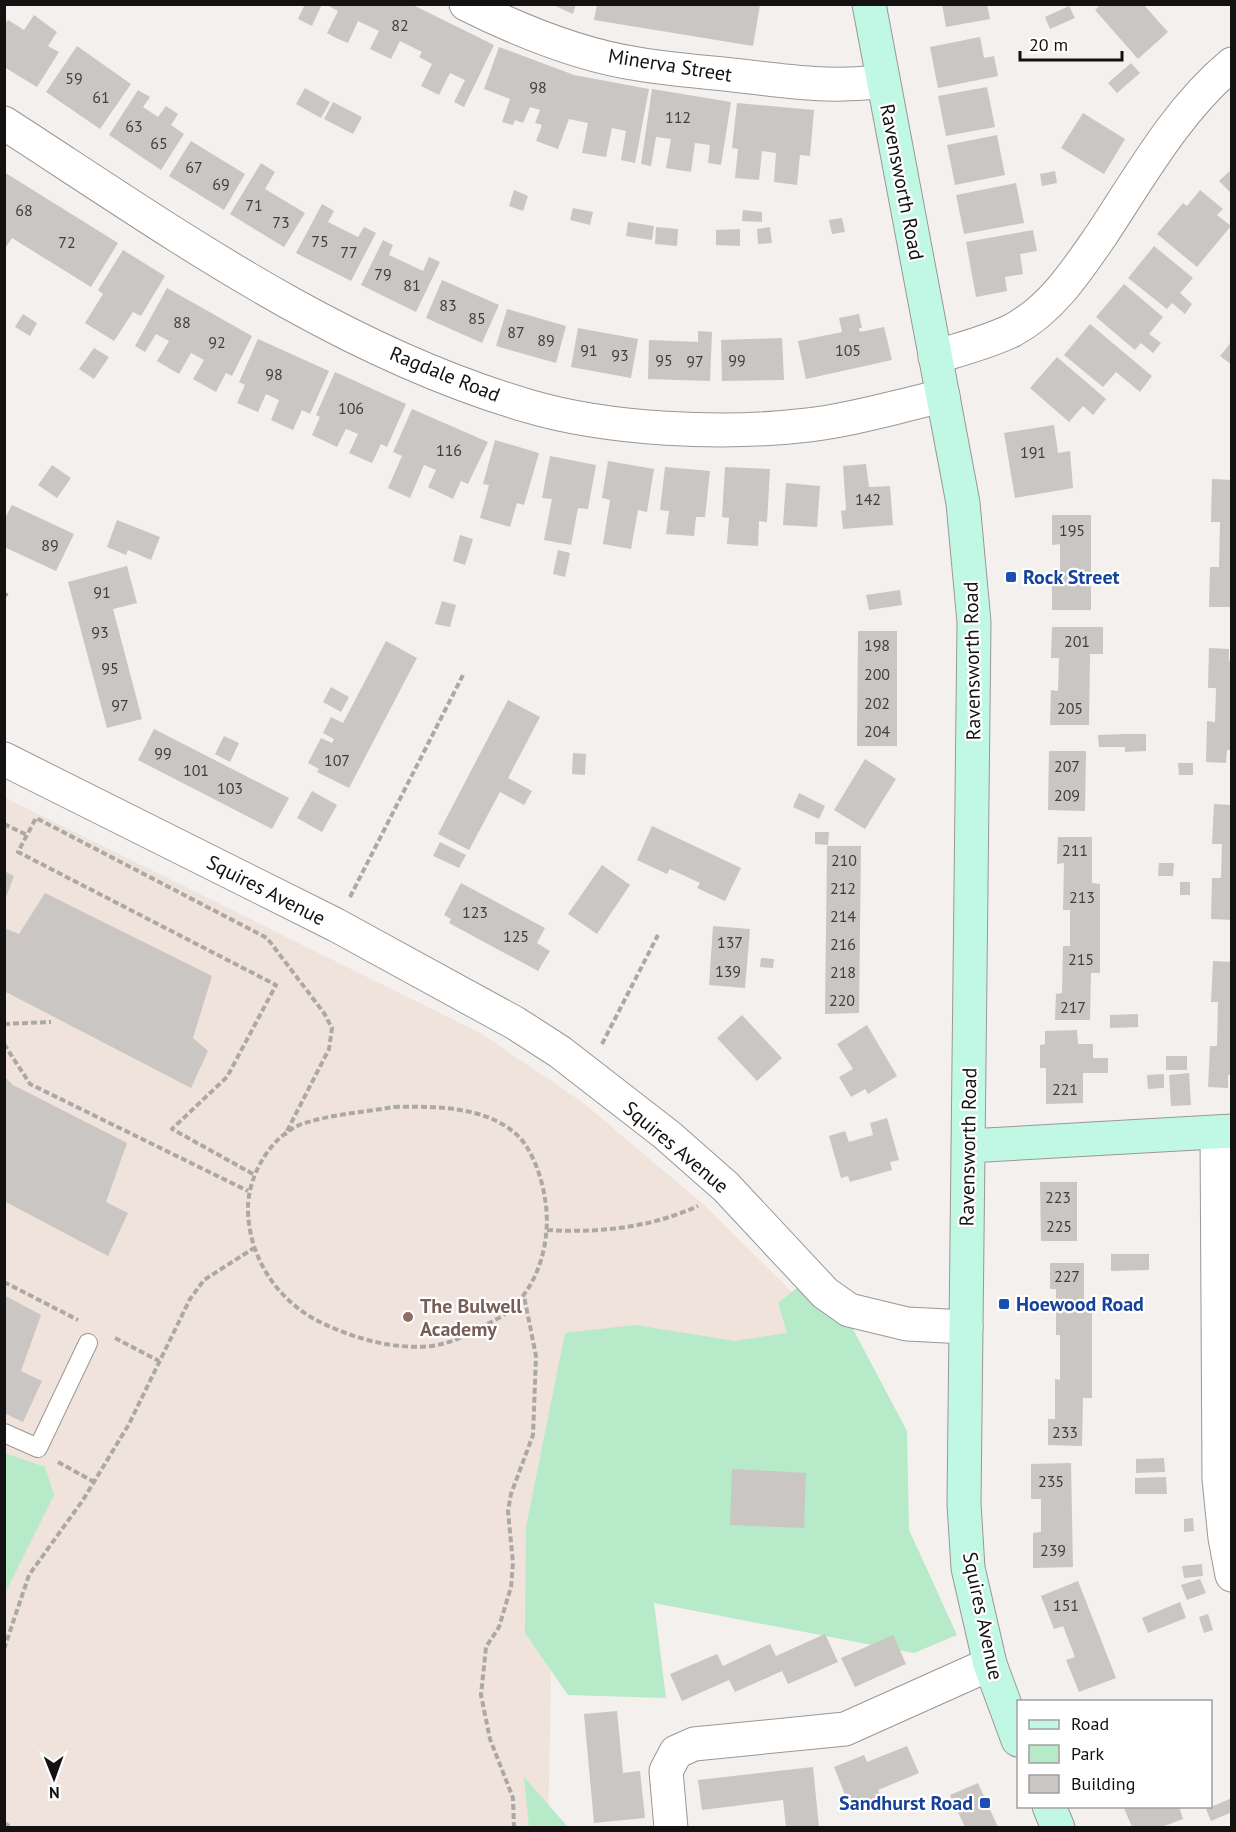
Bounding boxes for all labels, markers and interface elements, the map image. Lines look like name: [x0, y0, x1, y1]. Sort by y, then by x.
house number: 82: [391, 15, 409, 35]
scale bar: [1020, 24, 1122, 62]
text: 20 m: [1029, 33, 1068, 56]
street label: Minerva Street: [606, 42, 734, 88]
house number: 59: [65, 68, 83, 88]
house number: 98: [529, 77, 547, 97]
house number: 61: [92, 87, 110, 107]
street label: Ravensworth Road: [874, 102, 930, 262]
house number: 112: [665, 107, 691, 127]
house number: 63: [125, 116, 143, 136]
house number: 65: [150, 133, 168, 153]
house number: 67: [185, 157, 203, 177]
house number: 69: [212, 174, 230, 194]
house number: 71: [245, 195, 263, 215]
house number: 68: [15, 200, 33, 220]
house number: 73: [272, 212, 290, 232]
house number: 75: [311, 231, 329, 251]
house number: 72: [58, 232, 76, 252]
house number: 77: [340, 242, 358, 262]
house number: 79: [374, 264, 392, 284]
house number: 81: [403, 275, 421, 295]
house number: 83: [439, 295, 457, 315]
house number: 85: [468, 308, 486, 328]
house number: 88: [173, 312, 191, 332]
house number: 87: [507, 322, 525, 342]
house number: 89: [537, 330, 555, 350]
house number: 92: [208, 332, 226, 352]
street label: Ragdale Road: [386, 340, 504, 408]
house number: 91: [580, 340, 598, 360]
house number: 105: [835, 340, 861, 360]
house number: 93: [611, 345, 629, 365]
house number: 95: [655, 350, 673, 370]
house number: 99: [728, 350, 746, 370]
house number: 97: [686, 351, 704, 371]
house number: 98: [265, 364, 283, 384]
house number: 106: [338, 398, 364, 418]
house number: 116: [436, 440, 462, 460]
house number: 191: [1020, 442, 1046, 462]
house number: 142: [855, 489, 881, 509]
house number: 195: [1059, 520, 1085, 540]
house number: 89: [41, 535, 59, 555]
place label: Rock Street: [1023, 564, 1120, 590]
marker: Rock Street: [1004, 570, 1018, 584]
house number: 91: [93, 582, 111, 602]
street label: Ravensworth Road: [958, 582, 986, 740]
house number: 93: [91, 622, 109, 642]
house number: 201: [1064, 631, 1090, 651]
house number: 198: [864, 635, 890, 655]
house number: 95: [101, 658, 119, 678]
house number: 200: [864, 664, 890, 684]
house number: 202: [864, 693, 890, 713]
house number: 97: [111, 695, 129, 715]
house number: 205: [1057, 698, 1083, 718]
house number: 204: [864, 721, 890, 741]
house number: 99: [154, 743, 172, 763]
house number: 107: [324, 750, 350, 770]
house number: 207: [1054, 756, 1080, 776]
house number: 101: [183, 760, 209, 780]
house number: 103: [217, 778, 243, 798]
house number: 209: [1054, 785, 1080, 805]
house number: 211: [1062, 840, 1088, 860]
street label: Squires Avenue: [202, 849, 330, 931]
house number: 210: [831, 850, 857, 870]
house number: 212: [830, 878, 856, 898]
house number: 213: [1069, 887, 1095, 907]
house number: 123: [462, 902, 488, 922]
house number: 214: [830, 906, 856, 926]
house number: 125: [503, 926, 529, 946]
house number: 137: [717, 932, 743, 952]
house number: 216: [830, 934, 856, 954]
house number: 215: [1068, 949, 1094, 969]
house number: 139: [715, 961, 741, 981]
house number: 218: [830, 962, 856, 982]
house number: 220: [829, 990, 855, 1010]
house number: 217: [1060, 997, 1086, 1017]
street label: Ravensworth Road: [954, 1068, 982, 1226]
house number: 221: [1052, 1079, 1078, 1099]
street label: Squires Avenue: [618, 1095, 734, 1199]
house number: 223: [1045, 1187, 1071, 1207]
house number: 225: [1046, 1216, 1072, 1236]
house number: 227: [1054, 1266, 1080, 1286]
place label: Hoewood Road: [1016, 1291, 1144, 1317]
place label: The Bulwell Academy: [420, 1293, 522, 1342]
marker: Hoewood Road: [997, 1297, 1011, 1311]
marker: The Bulwell Academy: [401, 1310, 415, 1324]
house number: 233: [1052, 1422, 1078, 1442]
house number: 235: [1038, 1471, 1064, 1491]
house number: 239: [1040, 1540, 1066, 1560]
street label: Squires Avenue: [957, 1550, 1009, 1682]
house number: 151: [1053, 1595, 1079, 1615]
legend: [1017, 1700, 1212, 1808]
text: Road: [1071, 1712, 1109, 1735]
text: Park: [1071, 1742, 1104, 1765]
north arrow: [24, 1748, 84, 1808]
text: Building: [1071, 1772, 1135, 1795]
text: N: [49, 1783, 60, 1803]
place label: Sandhurst Road: [839, 1790, 973, 1816]
marker: Sandhurst Road: [978, 1796, 992, 1810]

